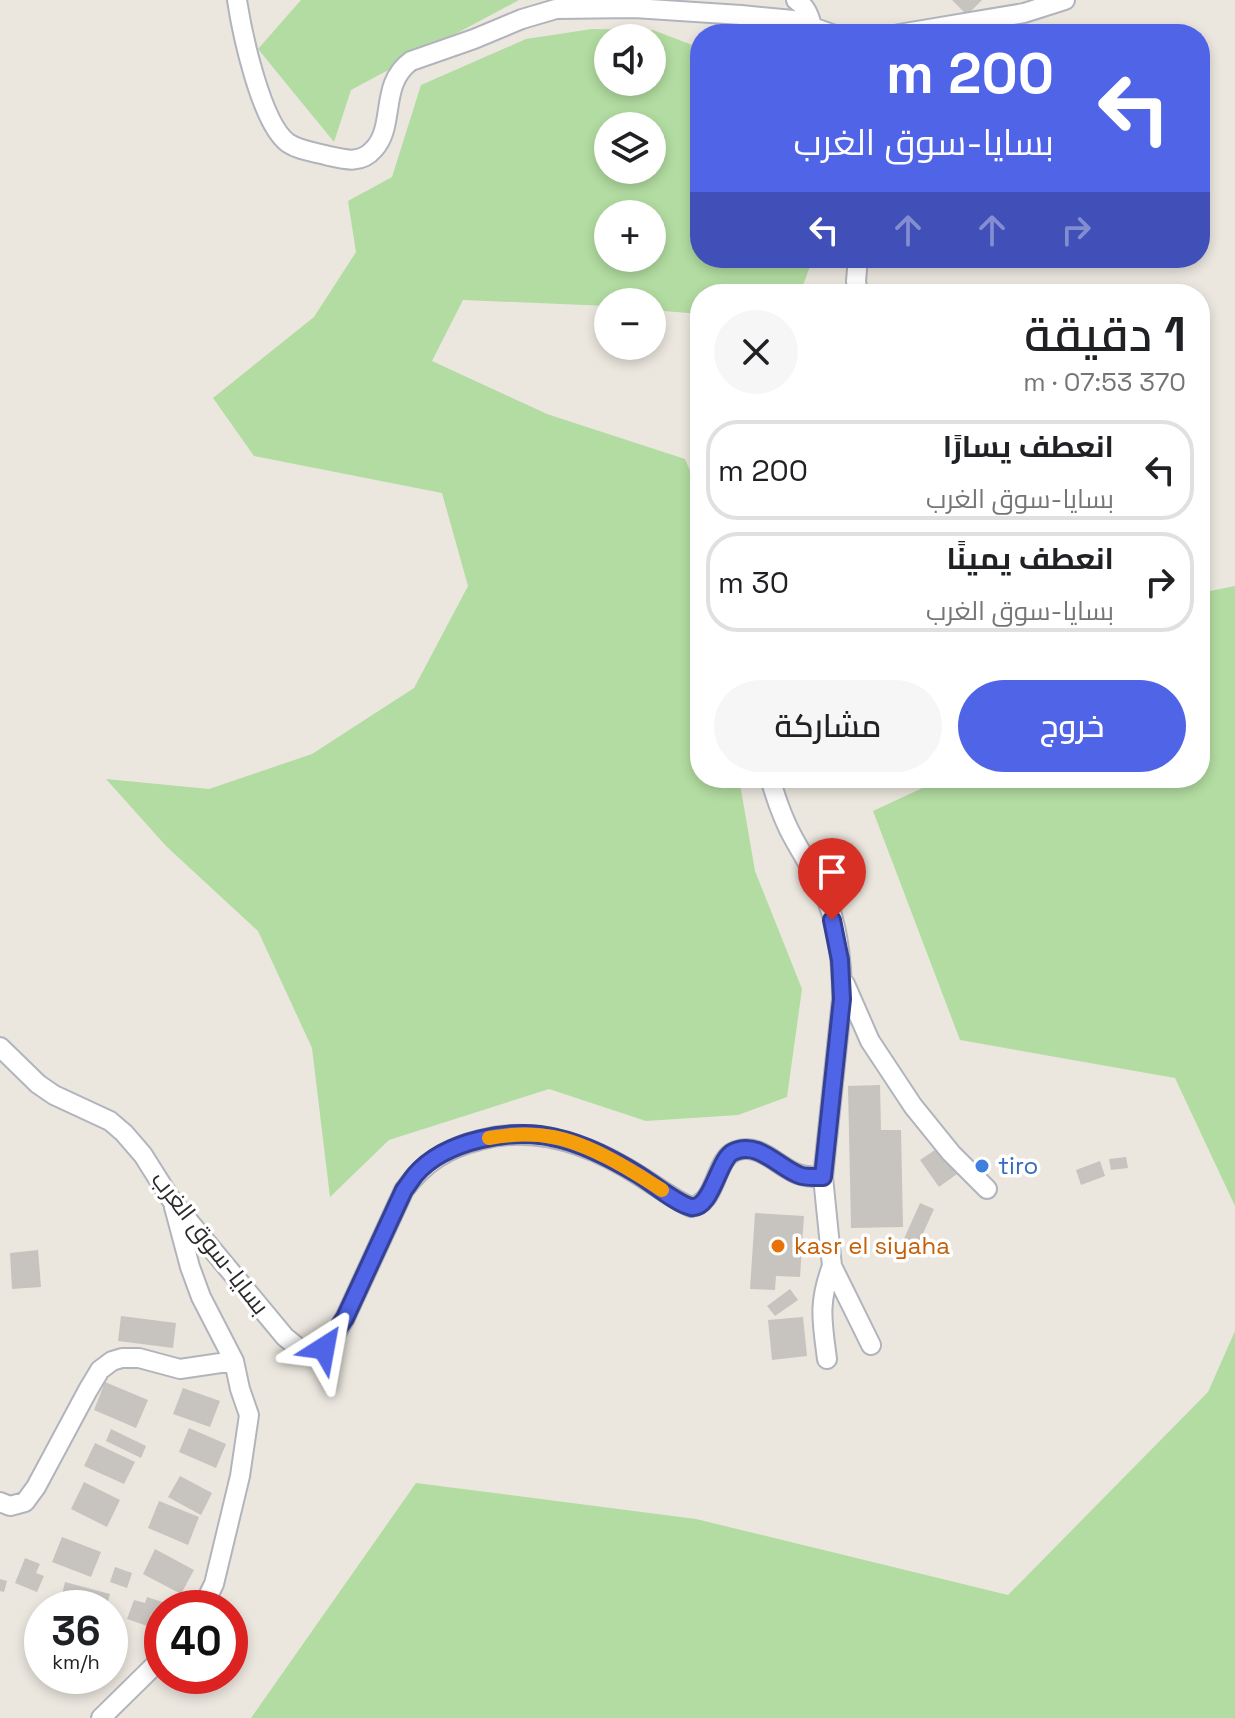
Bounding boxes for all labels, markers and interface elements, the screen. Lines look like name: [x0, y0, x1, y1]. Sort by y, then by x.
map controls: [594, 24, 666, 360]
button: sound: [594, 24, 666, 96]
text: 200 m: [886, 38, 1054, 109]
icon: left: [1082, 56, 1186, 160]
button: layers: [594, 112, 666, 184]
text: بسايا-سوق الغرب: [794, 120, 1054, 166]
button: +: [594, 200, 666, 272]
icon: left: [802, 208, 846, 252]
icon: ahead: [886, 208, 930, 252]
icon: ahead: [970, 208, 1014, 252]
icon: right: [1054, 208, 1098, 252]
button: −: [594, 288, 666, 360]
text: 1 دقيقة: [1024, 304, 1186, 365]
button: close: [714, 310, 798, 394]
text: 370 m · 07:53: [1023, 365, 1186, 399]
text: انعطف يسارًا: [943, 427, 1114, 466]
icon: left: [1138, 448, 1182, 492]
text: 200 m: [718, 451, 808, 490]
text: بسايا-سوق الغرب: [926, 482, 1114, 516]
text: انعطف يمينًا: [946, 539, 1114, 578]
icon: right: [1138, 560, 1182, 604]
text: 30 m: [718, 563, 789, 602]
text: بسايا-سوق الغرب: [926, 594, 1114, 628]
button: مشاركة: [714, 680, 942, 772]
button: خروج: [958, 680, 1186, 772]
pin: [798, 838, 866, 920]
icon: arrive: [810, 850, 854, 894]
place label: tiro: [998, 1150, 1038, 1181]
marker: tiro: [973, 1157, 991, 1175]
street label: بسايا-سوق الغرب: [145, 1165, 276, 1321]
place label: kasr el siyaha: [794, 1230, 950, 1261]
marker: kasr el siyaha: [769, 1237, 787, 1255]
position arrow: [282, 1306, 366, 1390]
speed limit sign: 40: [144, 1590, 248, 1694]
text: 36: [51, 1606, 101, 1657]
text: km/h: [52, 1649, 100, 1675]

